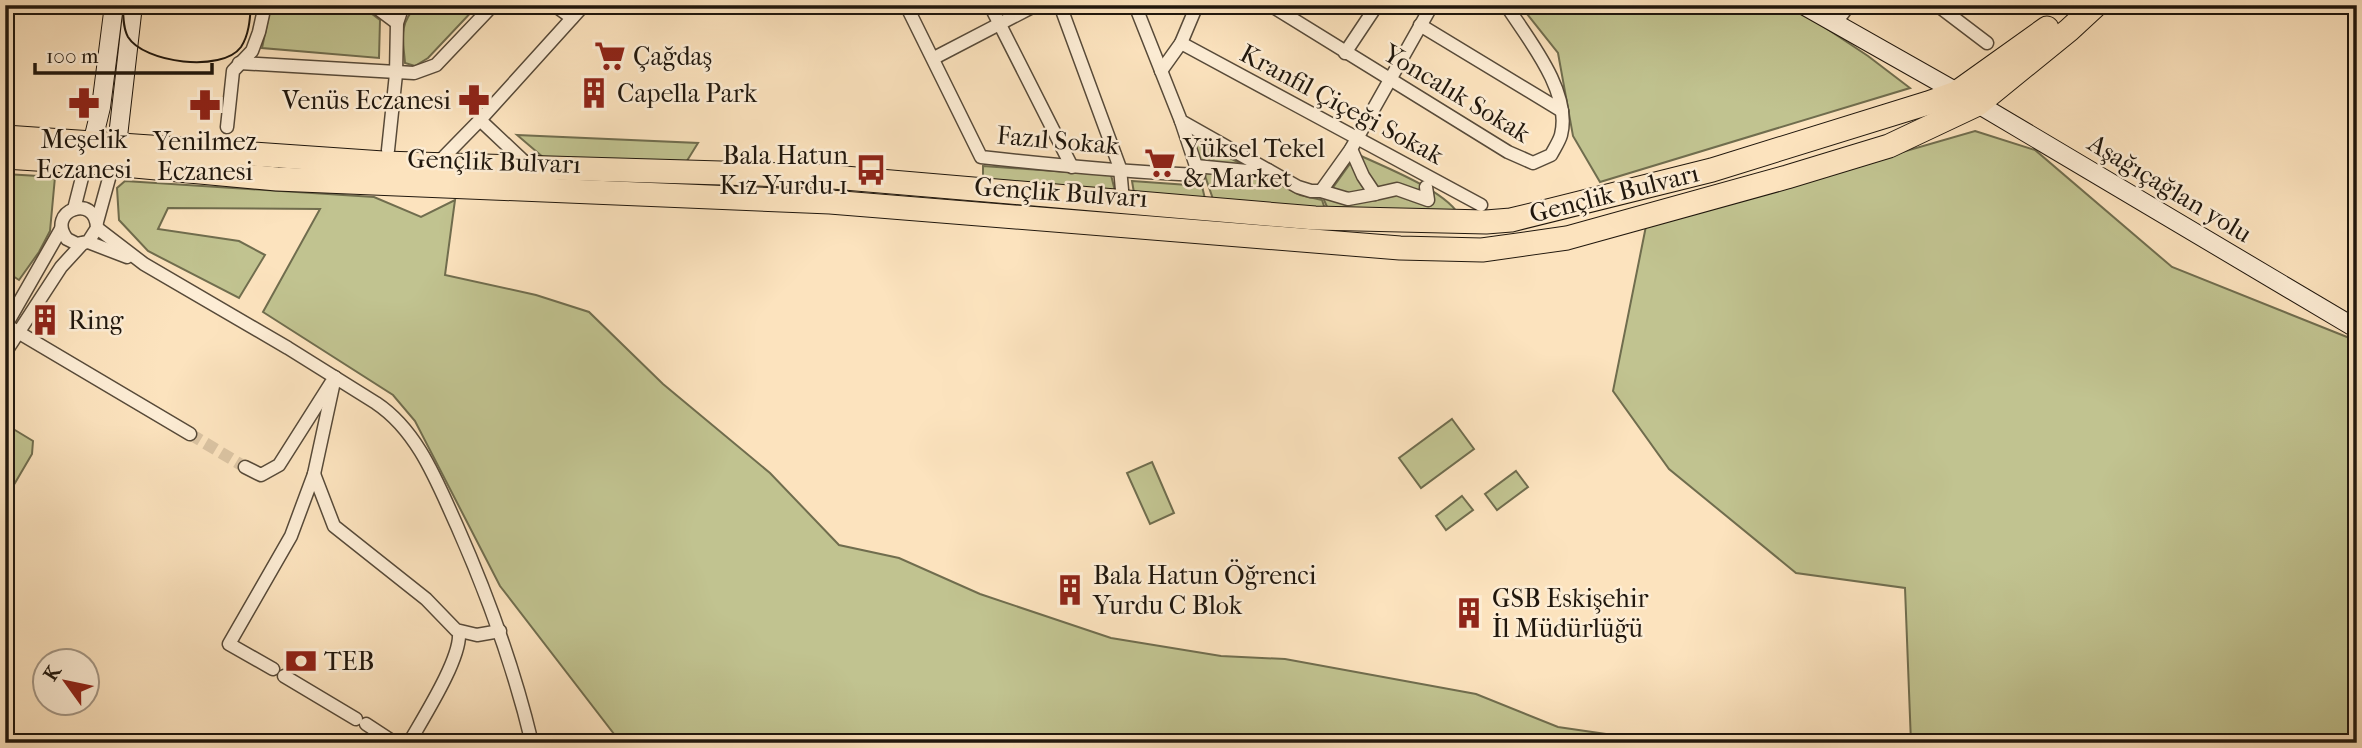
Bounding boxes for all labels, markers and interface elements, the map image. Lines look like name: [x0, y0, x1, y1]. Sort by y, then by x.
scale bar: [35, 32, 212, 76]
street label: Yoncalık Sokak: [1377, 37, 1536, 150]
street label: Kranfil Çiçeği Sokak: [1235, 38, 1449, 171]
supermarket icon: Çağdaş: [593, 39, 627, 73]
place label: Çağdaş: [633, 41, 712, 72]
text: 100 m: [46, 44, 99, 68]
building icon: Capella Park: [577, 76, 611, 110]
place label: Capella Park: [617, 78, 758, 109]
pharmacy icon: Venüs Eczanesi: [457, 83, 491, 117]
place label: Venüs Eczanesi: [281, 85, 451, 116]
pharmacy icon: Meşelik Eczanesi: [67, 86, 101, 120]
pharmacy icon: Yenilmez Eczanesi: [188, 88, 222, 122]
street label: Fazıl Sokak: [995, 120, 1121, 161]
place label: Meşelik Eczanesi: [36, 124, 132, 185]
place label: Yenilmez Eczanesi: [152, 126, 257, 187]
street label: Aşağıçağlan yolu: [2081, 127, 2257, 250]
place label: Yüksel Tekel & Market: [1182, 133, 1325, 194]
place label: Bala Hatun Kız Yurdu 1: [719, 140, 848, 201]
street label: Gençlik Bulvarı: [407, 143, 582, 180]
supermarket icon: Yüksel Tekel & Market: [1143, 146, 1177, 180]
bus stop icon: Bala Hatun Kız Yurdu 1: [854, 153, 888, 187]
street label: Gençlik Bulvarı: [1526, 157, 1702, 230]
street label: Gençlik Bulvarı: [973, 171, 1149, 214]
building icon: Ring: [28, 303, 62, 337]
place label: Ring: [68, 305, 125, 336]
place label: Bala Hatun Öğrenci Yurdu C Blok: [1092, 559, 1317, 621]
building icon: Bala Hatun Öğrenci Yurdu C Blok: [1053, 573, 1087, 607]
place label: GSB Eskişehir İl Müdürlüğü: [1492, 583, 1649, 644]
building icon: GSB Eskişehir İl Müdürlüğü: [1452, 596, 1486, 630]
bank icon: TEB: [284, 644, 318, 678]
north arrow: [32, 646, 102, 716]
place label: TEB: [324, 646, 374, 677]
text: K: [40, 661, 66, 685]

